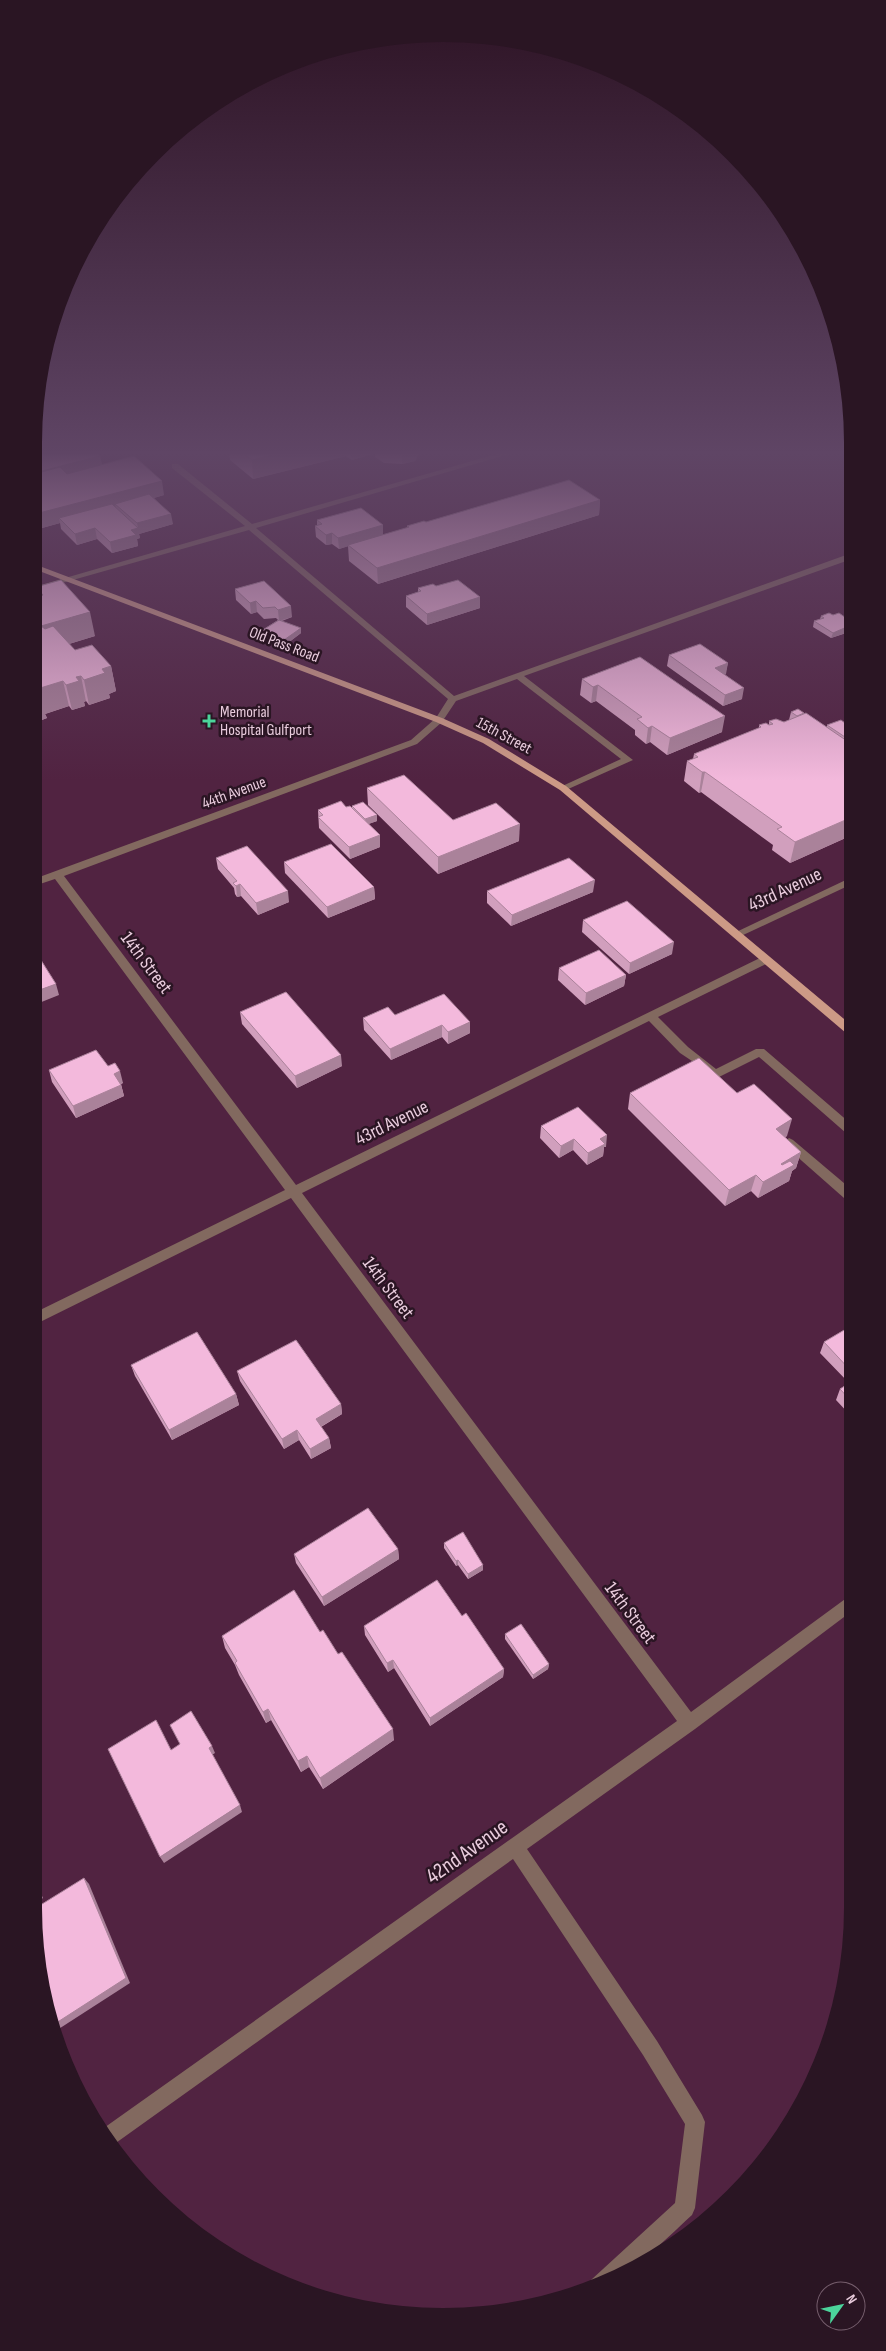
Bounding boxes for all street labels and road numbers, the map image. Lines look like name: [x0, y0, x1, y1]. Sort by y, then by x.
street label: Old Pass Road: [246, 623, 322, 667]
street label: 15th Street: [473, 714, 535, 759]
street label: 44th Avenue: [199, 773, 269, 813]
street label: 43rd Avenue: [745, 863, 825, 917]
street label: 14th Street: [115, 927, 177, 999]
street label: 43rd Avenue: [352, 1095, 432, 1151]
street label: 14th Street: [357, 1252, 419, 1324]
street label: 14th Street: [599, 1577, 661, 1649]
street label: 42nd Avenue: [421, 1814, 513, 1890]

